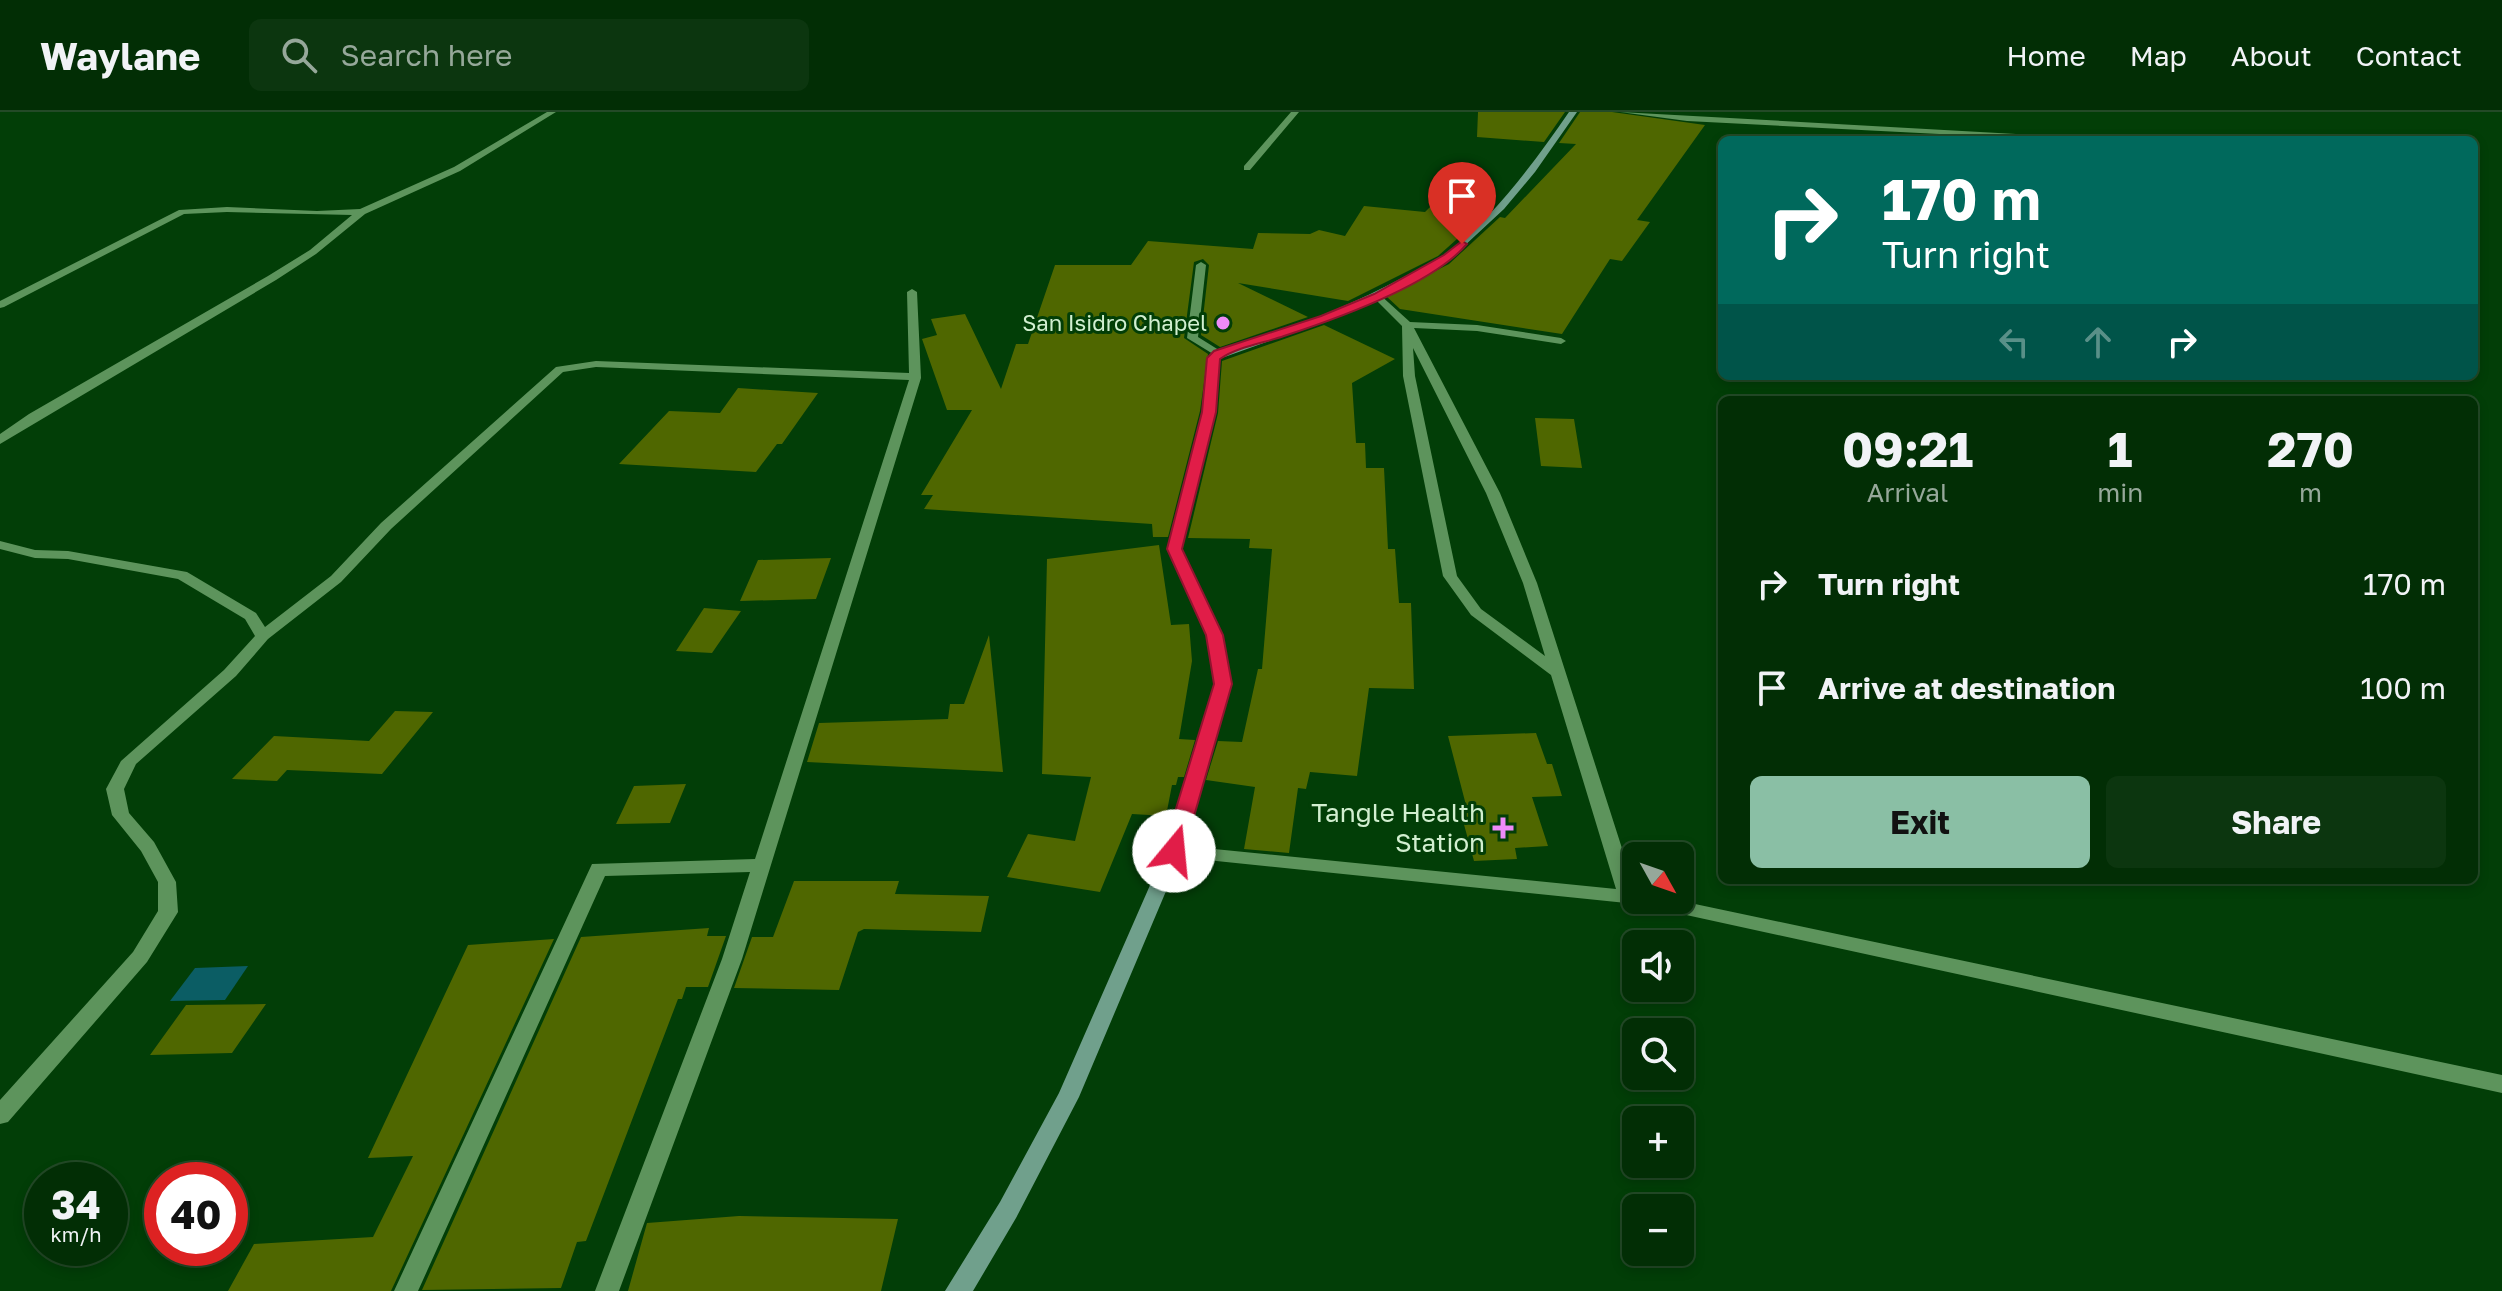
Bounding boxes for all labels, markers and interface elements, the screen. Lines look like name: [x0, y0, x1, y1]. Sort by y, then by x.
search box: [249, 19, 809, 91]
text: Waylane: [40, 33, 201, 78]
icon: search: [277, 33, 321, 77]
text: Search here: [341, 37, 512, 73]
text: Home: [2007, 39, 2086, 72]
text: Map: [2130, 39, 2187, 72]
text: About: [2231, 39, 2312, 72]
text: Contact: [2356, 39, 2462, 72]
pin: [1428, 162, 1496, 244]
text: 170 m: [1882, 165, 2041, 232]
icon: right: [1750, 168, 1854, 272]
icon: arrive: [1440, 174, 1484, 218]
text: Turn right: [1882, 233, 2050, 276]
place label: San Isidro Chapel: [1022, 309, 1207, 336]
marker: San Isidro Chapel: [1214, 314, 1232, 332]
icon: left: [1992, 320, 2036, 364]
icon: ahead: [2076, 320, 2120, 364]
icon: right: [2160, 320, 2204, 364]
text: 09:21: [1842, 420, 1973, 478]
text: 1: [2108, 420, 2133, 478]
text: 270: [2267, 420, 2354, 478]
text: Arrival: [1867, 477, 1948, 508]
text: min: [2097, 477, 2143, 508]
text: m: [2299, 477, 2322, 508]
icon: right: [1750, 562, 1794, 606]
text: Turn right: [1818, 566, 1960, 602]
text: 170 m: [2363, 566, 2446, 602]
icon: arrive: [1750, 666, 1794, 710]
text: Arrive at destination: [1818, 670, 2115, 706]
text: 100 m: [2360, 670, 2446, 706]
button: Exit: [1750, 776, 2090, 868]
button: Share: [2106, 776, 2446, 868]
place label: Tangle Health Station: [1311, 797, 1485, 858]
position arrow: [1132, 809, 1216, 893]
marker: Tangle Health Station: [1492, 817, 1514, 839]
north arrow: [1622, 842, 1694, 914]
map controls: [1622, 842, 1694, 1266]
button: sound: [1622, 930, 1694, 1002]
button: search: [1622, 1018, 1694, 1090]
button: +: [1622, 1106, 1694, 1178]
speed limit sign: 40: [144, 1162, 248, 1266]
text: 34: [51, 1180, 101, 1228]
button: −: [1622, 1194, 1694, 1266]
text: km/h: [51, 1222, 101, 1246]

